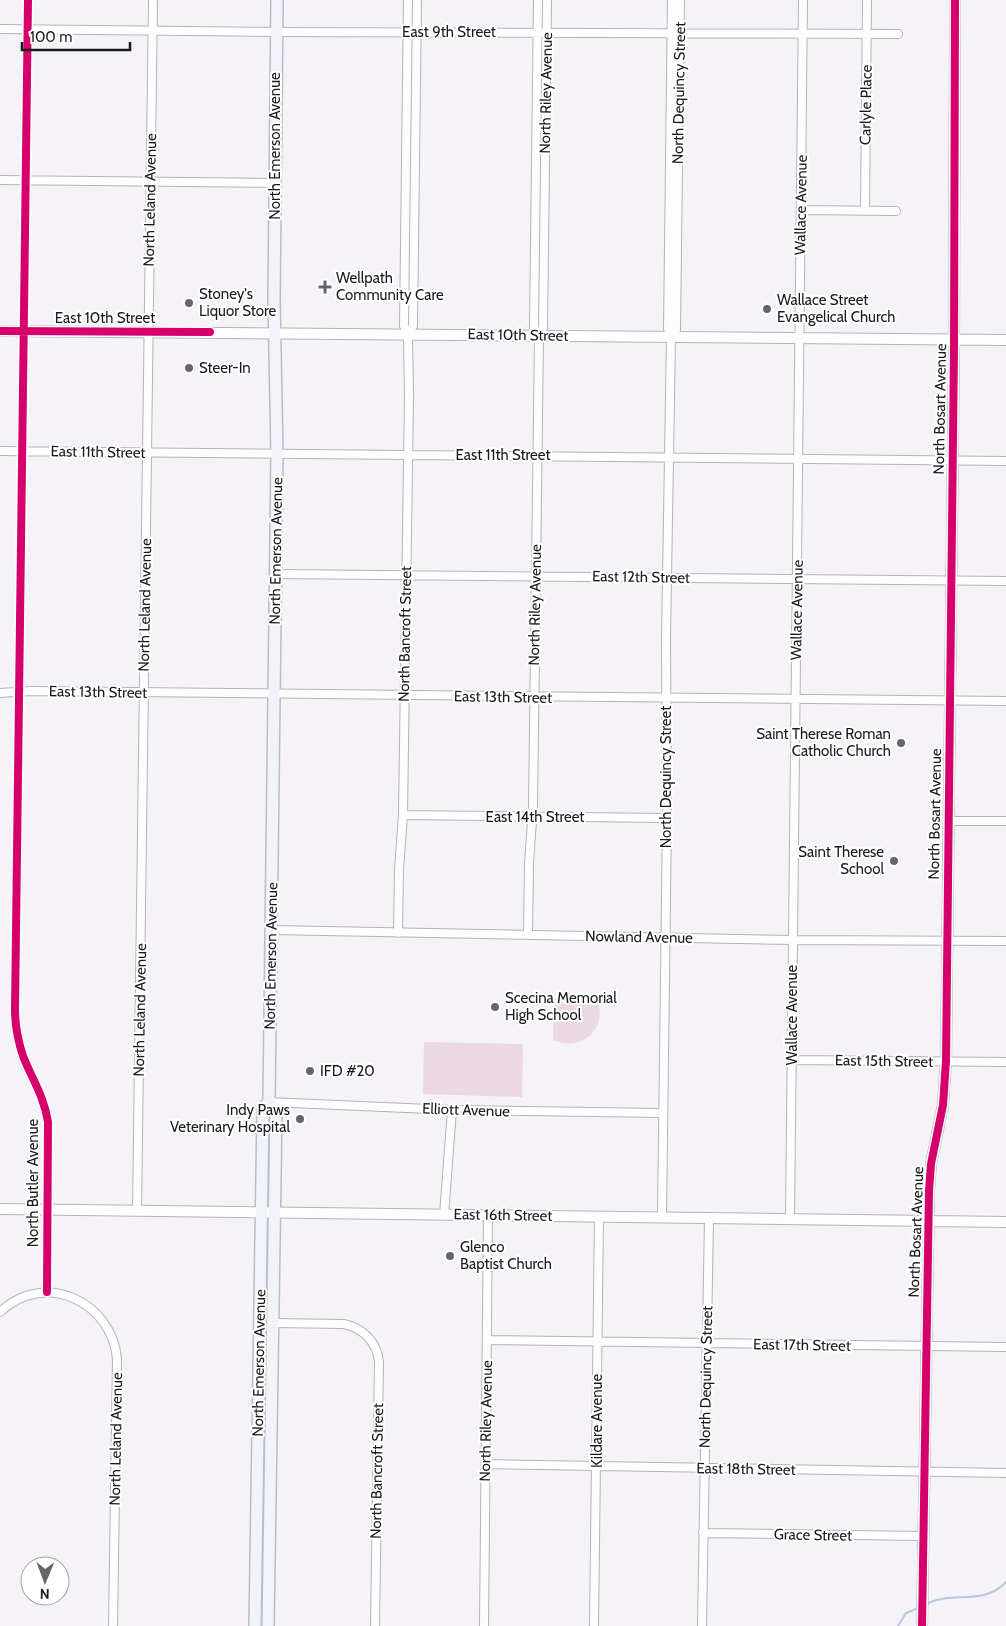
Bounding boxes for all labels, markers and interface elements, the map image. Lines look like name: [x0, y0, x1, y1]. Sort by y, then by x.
scale bar: [22, 20, 130, 52]
street label: North Dequincy Street: [669, 22, 689, 164]
street label: East 9th Street: [402, 23, 496, 41]
text: 100 m: [30, 28, 72, 46]
street label: North Riley Avenue: [536, 32, 556, 154]
street label: Carlyle Place: [856, 64, 876, 145]
street label: North Emerson Avenue: [266, 72, 284, 220]
street label: North Leland Avenue: [140, 133, 160, 267]
street label: Wallace Avenue: [791, 154, 811, 255]
place label: Wellpath Community Care: [336, 269, 444, 304]
marker: Wellpath Community Care: [318, 280, 332, 294]
place label: Stoney's Liquor Store: [199, 285, 277, 320]
place label: Wallace Street Evangelical Church: [777, 291, 895, 326]
marker: Stoney's Liquor Store: [183, 297, 195, 309]
marker: Wallace Street Evangelical Church: [761, 303, 773, 315]
street label: East 10th Street: [55, 309, 155, 327]
street label: East 10th Street: [468, 325, 568, 345]
street label: North Bosart Avenue: [930, 343, 950, 475]
place label: Steer-In: [199, 359, 251, 377]
marker: Steer-In: [183, 362, 195, 374]
street label: East 11th Street: [50, 442, 146, 462]
street label: East 11th Street: [455, 446, 551, 464]
street label: North Emerson Avenue: [266, 477, 286, 625]
street label: North Leland Avenue: [135, 538, 155, 672]
street label: North Riley Avenue: [525, 544, 545, 666]
street label: Wallace Avenue: [787, 559, 807, 660]
street label: North Bancroft Street: [395, 566, 415, 702]
street label: East 12th Street: [592, 567, 690, 587]
street label: East 13th Street: [49, 682, 147, 702]
street label: East 13th Street: [454, 687, 552, 707]
street label: North Dequincy Street: [657, 706, 675, 848]
place label: Saint Therese Roman Catholic Church: [756, 725, 891, 760]
marker: Saint Therese Roman Catholic Church: [895, 737, 907, 749]
street label: North Bosart Avenue: [925, 748, 945, 880]
street label: East 14th Street: [486, 808, 584, 826]
place label: Saint Therese School: [798, 843, 884, 878]
marker: Saint Therese School: [888, 855, 900, 867]
street label: North Emerson Avenue: [261, 882, 281, 1030]
street label: Nowland Avenue: [585, 927, 693, 947]
street label: North Leland Avenue: [130, 943, 150, 1077]
street label: Wallace Avenue: [783, 964, 801, 1065]
place label: Scecina Memorial High School: [505, 989, 617, 1024]
marker: Scecina Memorial High School: [489, 1001, 501, 1013]
street label: East 15th Street: [835, 1051, 933, 1071]
place label: IFD #20: [320, 1062, 375, 1080]
marker: IFD #20: [304, 1065, 316, 1077]
street label: Elliott Avenue: [422, 1099, 510, 1121]
place label: Indy Paws Veterinary Hospital: [170, 1101, 290, 1136]
marker: Indy Paws Veterinary Hospital: [294, 1113, 306, 1125]
street label: North Butler Avenue: [24, 1118, 42, 1247]
street label: North Bosart Avenue: [905, 1166, 927, 1298]
street label: East 16th Street: [454, 1205, 552, 1225]
place label: Glenco Baptist Church: [460, 1238, 552, 1273]
marker: Glenco Baptist Church: [444, 1250, 456, 1262]
street label: North Emerson Avenue: [249, 1289, 269, 1437]
street label: North Dequincy Street: [696, 1306, 716, 1448]
street label: East 17th Street: [753, 1335, 851, 1355]
street label: North Riley Avenue: [476, 1360, 496, 1482]
street label: North Leland Avenue: [106, 1372, 126, 1506]
street label: Kildare Avenue: [588, 1374, 606, 1468]
street label: North Bancroft Street: [367, 1403, 387, 1539]
street label: East 18th Street: [696, 1459, 796, 1479]
street label: Grace Street: [774, 1525, 852, 1545]
north arrow: [20, 1556, 70, 1606]
text: N: [40, 1585, 50, 1603]

